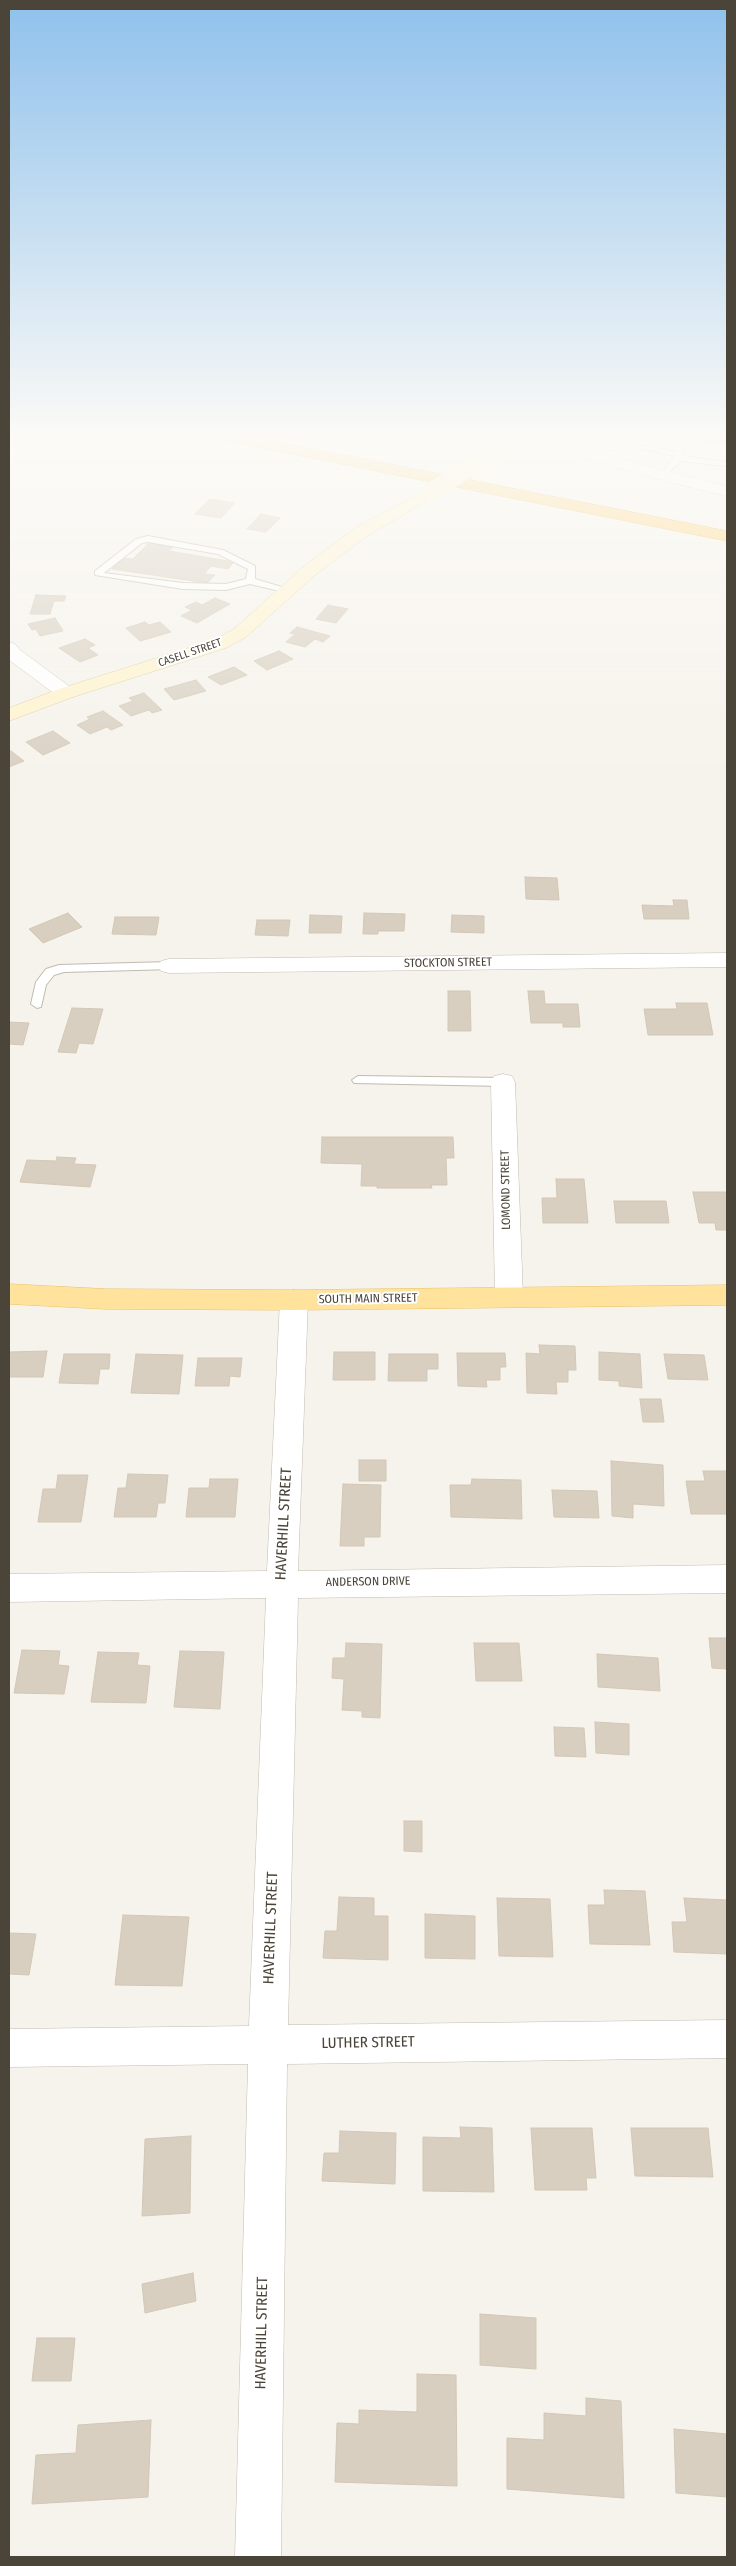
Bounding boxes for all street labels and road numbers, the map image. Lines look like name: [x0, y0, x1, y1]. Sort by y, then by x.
street label: CASELL STREET: [157, 636, 223, 670]
street label: STOCKTON STREET: [404, 955, 492, 971]
street label: LOMOND STREET: [498, 1150, 514, 1230]
street label: SOUTH MAIN STREET: [318, 1291, 418, 1307]
street label: HAVERHILL STREET: [272, 1467, 296, 1581]
street label: ANDERSON DRIVE: [326, 1574, 410, 1590]
street label: HAVERHILL STREET: [260, 1871, 282, 1985]
street label: LUTHER STREET: [321, 2033, 415, 2053]
street label: HAVERHILL STREET: [252, 2277, 272, 2389]

